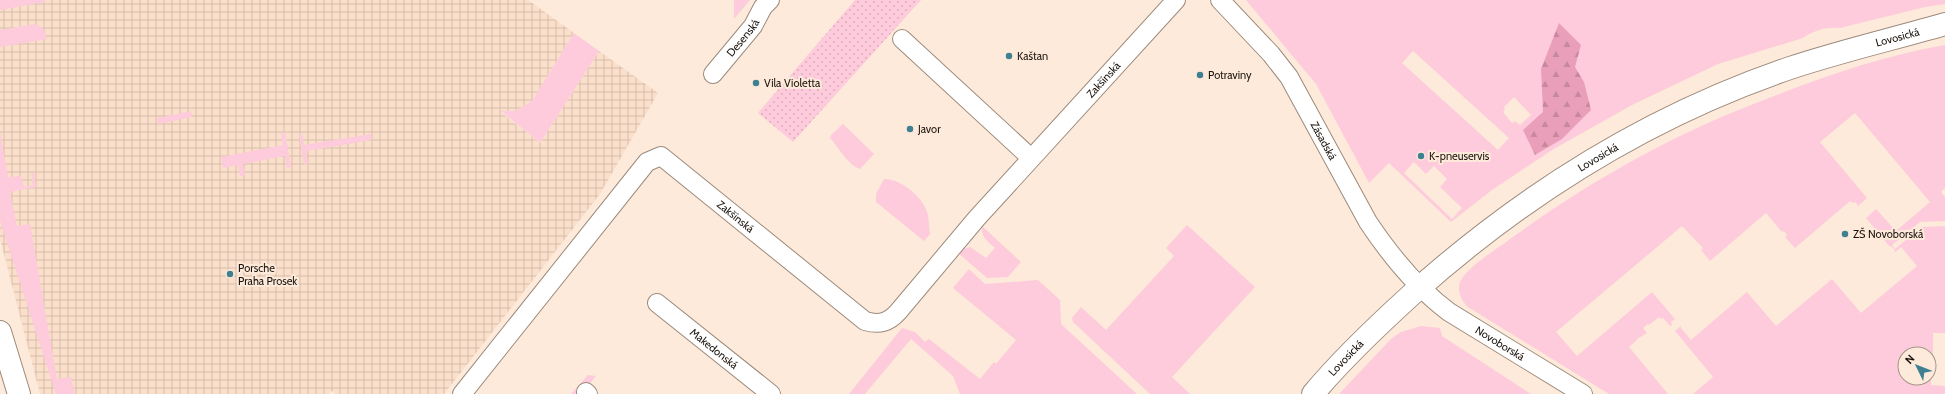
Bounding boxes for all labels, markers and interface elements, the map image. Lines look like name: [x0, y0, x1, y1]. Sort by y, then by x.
street label: Desenská: [723, 16, 763, 60]
street label: Lovosická: [1874, 24, 1922, 50]
place label: Kaštan: [1017, 49, 1048, 63]
marker: Kaštan: [1004, 51, 1014, 61]
street label: Zakšínská: [1083, 58, 1124, 101]
place label: Potraviny: [1208, 68, 1252, 82]
marker: Potraviny: [1195, 70, 1205, 80]
place label: Vila Violetta: [764, 76, 821, 90]
marker: Vila Violetta: [751, 78, 761, 88]
street label: Zásadská: [1308, 119, 1340, 163]
place label: Javor: [917, 122, 941, 136]
marker: Javor: [905, 124, 915, 134]
street label: Lovosická: [1575, 139, 1621, 175]
place label: K-pneuservis: [1429, 149, 1490, 163]
marker: K-pneuservis: [1416, 151, 1426, 161]
street label: Zakšínská: [714, 197, 758, 236]
place label: ZŠ Novoborská: [1853, 227, 1924, 241]
marker: ZŠ Novoborská: [1840, 229, 1850, 239]
place label: Porsche Praha Prosek: [238, 261, 297, 288]
marker: Porsche Praha Prosek: [225, 269, 235, 279]
street label: Novoborská: [1473, 323, 1528, 364]
street label: Makedonská: [687, 325, 741, 372]
street label: Lovosická: [1325, 336, 1367, 379]
north arrow: [1897, 346, 1937, 386]
text: N: [1902, 352, 1917, 367]

